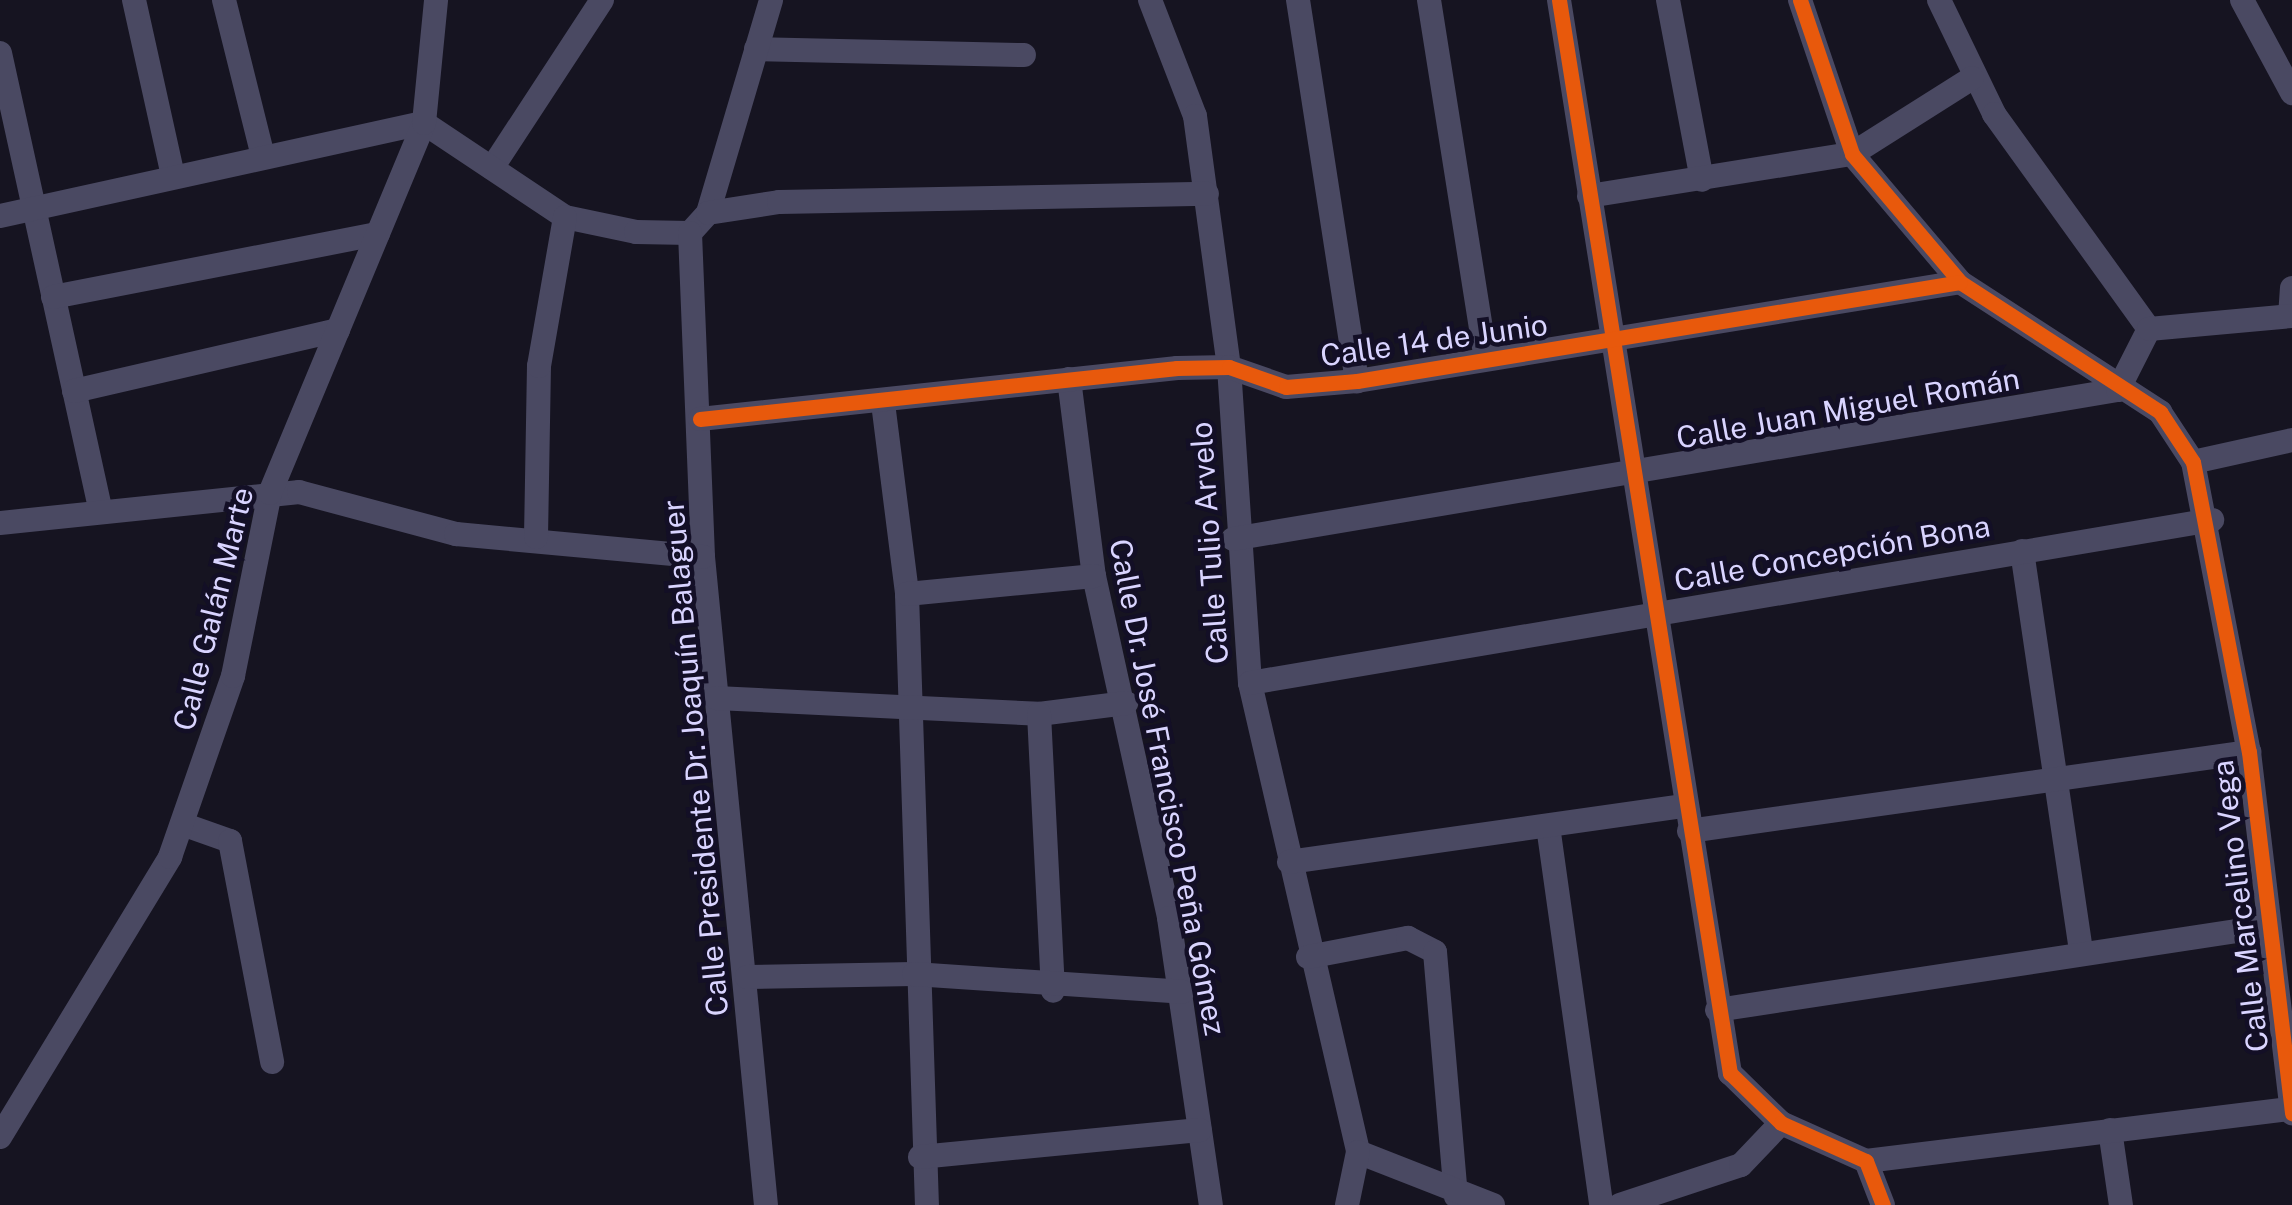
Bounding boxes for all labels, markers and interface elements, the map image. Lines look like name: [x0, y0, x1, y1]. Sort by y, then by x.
street label: Calle 14 de Junio: [1318, 306, 1550, 374]
street label: Calle Juan Miguel Román: [1673, 360, 2023, 456]
street label: Calle Tulio Arvelo: [1183, 420, 1235, 666]
street label: Calle Galán Marte: [165, 484, 261, 734]
street label: Calle Presidente Dr. Joaquín Balaguer: [654, 498, 736, 1018]
street label: Calle Concepción Bona: [1671, 507, 1993, 599]
street label: Calle Dr. José Francisco Peña Gómez: [1102, 535, 1234, 1039]
street label: Calle Marcelino Vega: [2204, 758, 2276, 1054]

